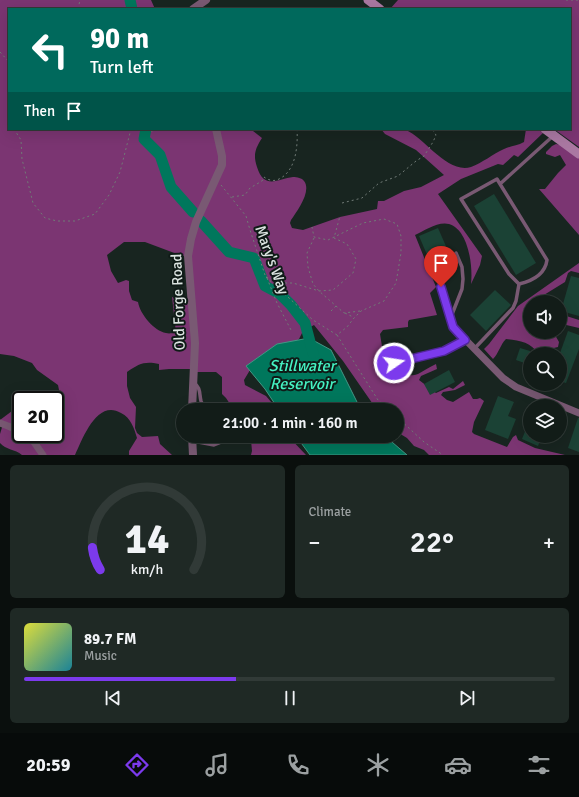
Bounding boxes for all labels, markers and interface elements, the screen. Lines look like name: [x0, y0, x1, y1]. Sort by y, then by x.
text: 90 m: [90, 22, 149, 56]
icon: left: [24, 24, 76, 76]
text: Turn left: [90, 56, 153, 78]
icon: arrive: [63, 100, 85, 122]
text: Then: [24, 102, 55, 120]
street label: Mary's Way: [251, 223, 293, 297]
pin: [424, 246, 458, 287]
icon: arrive: [430, 252, 452, 274]
street label: Old Forge Road: [167, 253, 189, 351]
map controls: [523, 295, 567, 443]
button: sound: [523, 295, 567, 339]
position arrow: [373, 342, 415, 384]
button: search: [523, 347, 567, 391]
water label: Stillwater Reservoir: [269, 356, 337, 394]
speed limit sign: 20: [12, 391, 64, 443]
button: layers: [523, 399, 567, 443]
text: 21:00 · 1 min · 160 m: [223, 414, 357, 432]
text: Climate: [309, 504, 351, 520]
text: 14: [125, 513, 170, 564]
text: 22°: [410, 524, 454, 561]
text: −: [309, 529, 320, 556]
text: +: [543, 529, 555, 556]
text: km/h: [131, 560, 163, 577]
text: 89.7 FM: [84, 630, 136, 648]
text: Music: [84, 648, 117, 664]
icon: previous: [102, 687, 124, 709]
icon: pause: [279, 687, 301, 709]
icon: next: [456, 687, 478, 709]
icon: directions: [123, 751, 151, 779]
icon: music: [203, 751, 231, 779]
icon: phone: [284, 751, 312, 779]
icon: climate: [364, 751, 392, 779]
icon: car: [444, 751, 472, 779]
icon: filters: [525, 751, 553, 779]
text: 20:59: [26, 754, 70, 776]

